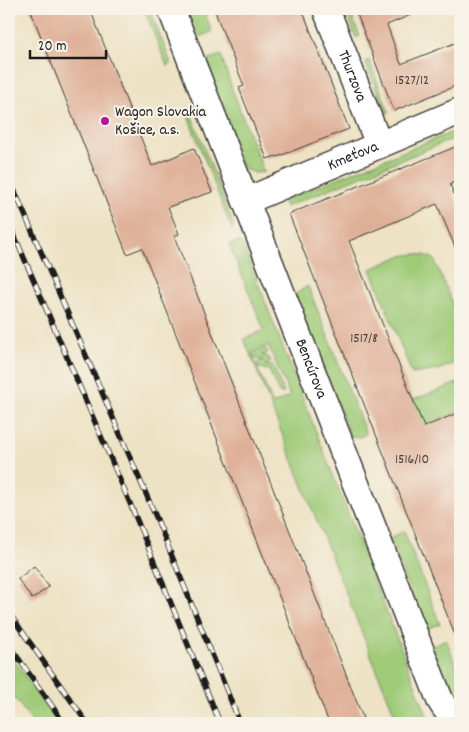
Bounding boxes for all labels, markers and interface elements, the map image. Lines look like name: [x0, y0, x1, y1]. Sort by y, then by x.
scale bar: [30, 28, 106, 60]
text: 20 m: [38, 36, 66, 58]
street label: Thurzova: [332, 47, 373, 106]
house number: 1527/12: [395, 71, 429, 91]
place label: Wagon Slovakia Košice, a.s.: [115, 101, 207, 142]
marker: Wagon Slovakia Košice, a.s.: [99, 115, 111, 127]
street label: Kmeťova: [324, 135, 382, 177]
house number: 1517/8: [350, 329, 378, 349]
street label: Bencúrova: [289, 335, 333, 403]
house number: 1516/10: [395, 450, 429, 470]

